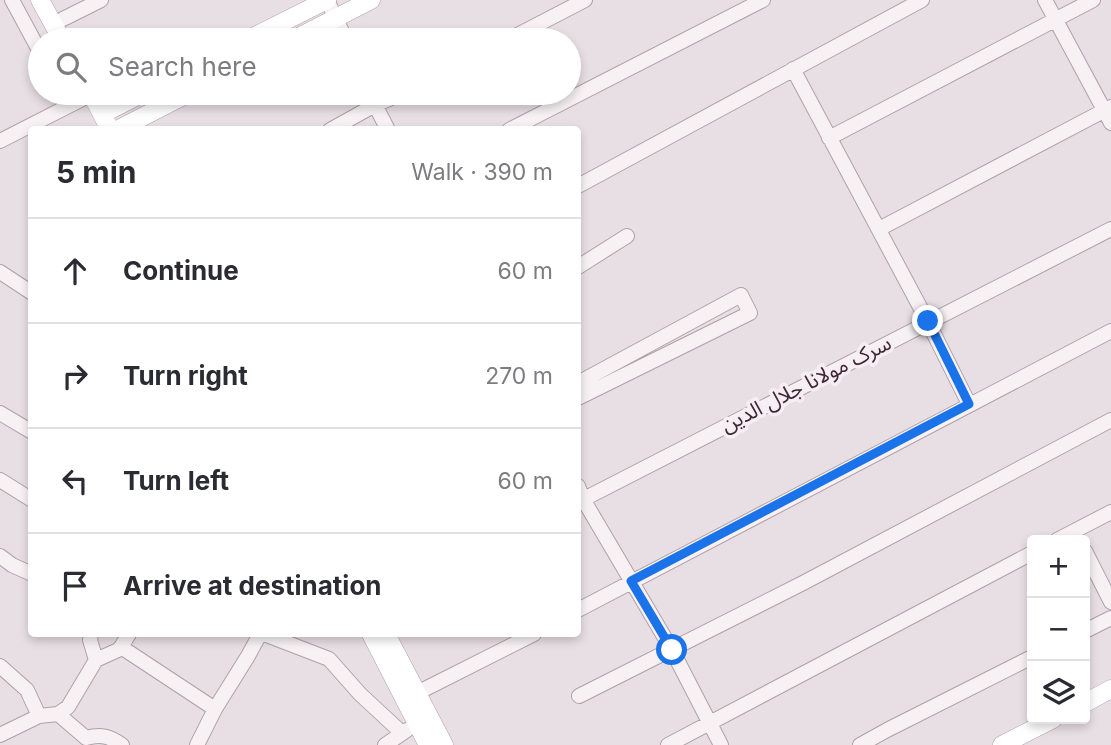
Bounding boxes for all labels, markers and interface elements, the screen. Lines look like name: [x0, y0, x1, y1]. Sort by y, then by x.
search box: [28, 28, 581, 105]
icon: search: [52, 48, 90, 86]
text: Search here: [108, 51, 257, 82]
text: 5 min: [56, 154, 136, 190]
text: Walk · 390 m: [411, 158, 553, 186]
icon: ahead: [56, 252, 94, 290]
text: Continue: [123, 255, 239, 286]
text: 60 m: [498, 257, 553, 285]
route end: [912, 305, 943, 336]
street label: سرک مولانا جلال الدین: [716, 330, 895, 437]
icon: right: [56, 357, 94, 395]
text: Turn right: [123, 360, 248, 391]
text: 270 m: [485, 362, 553, 390]
icon: left: [56, 462, 94, 500]
text: Turn left: [123, 465, 229, 496]
text: 60 m: [498, 467, 553, 495]
map controls: [1027, 535, 1090, 724]
button: +: [1027, 535, 1090, 598]
icon: arrive: [56, 567, 94, 605]
text: Arrive at destination: [123, 570, 382, 601]
button: −: [1027, 598, 1090, 661]
route start: [656, 634, 687, 665]
button: layers: [1027, 661, 1090, 724]

